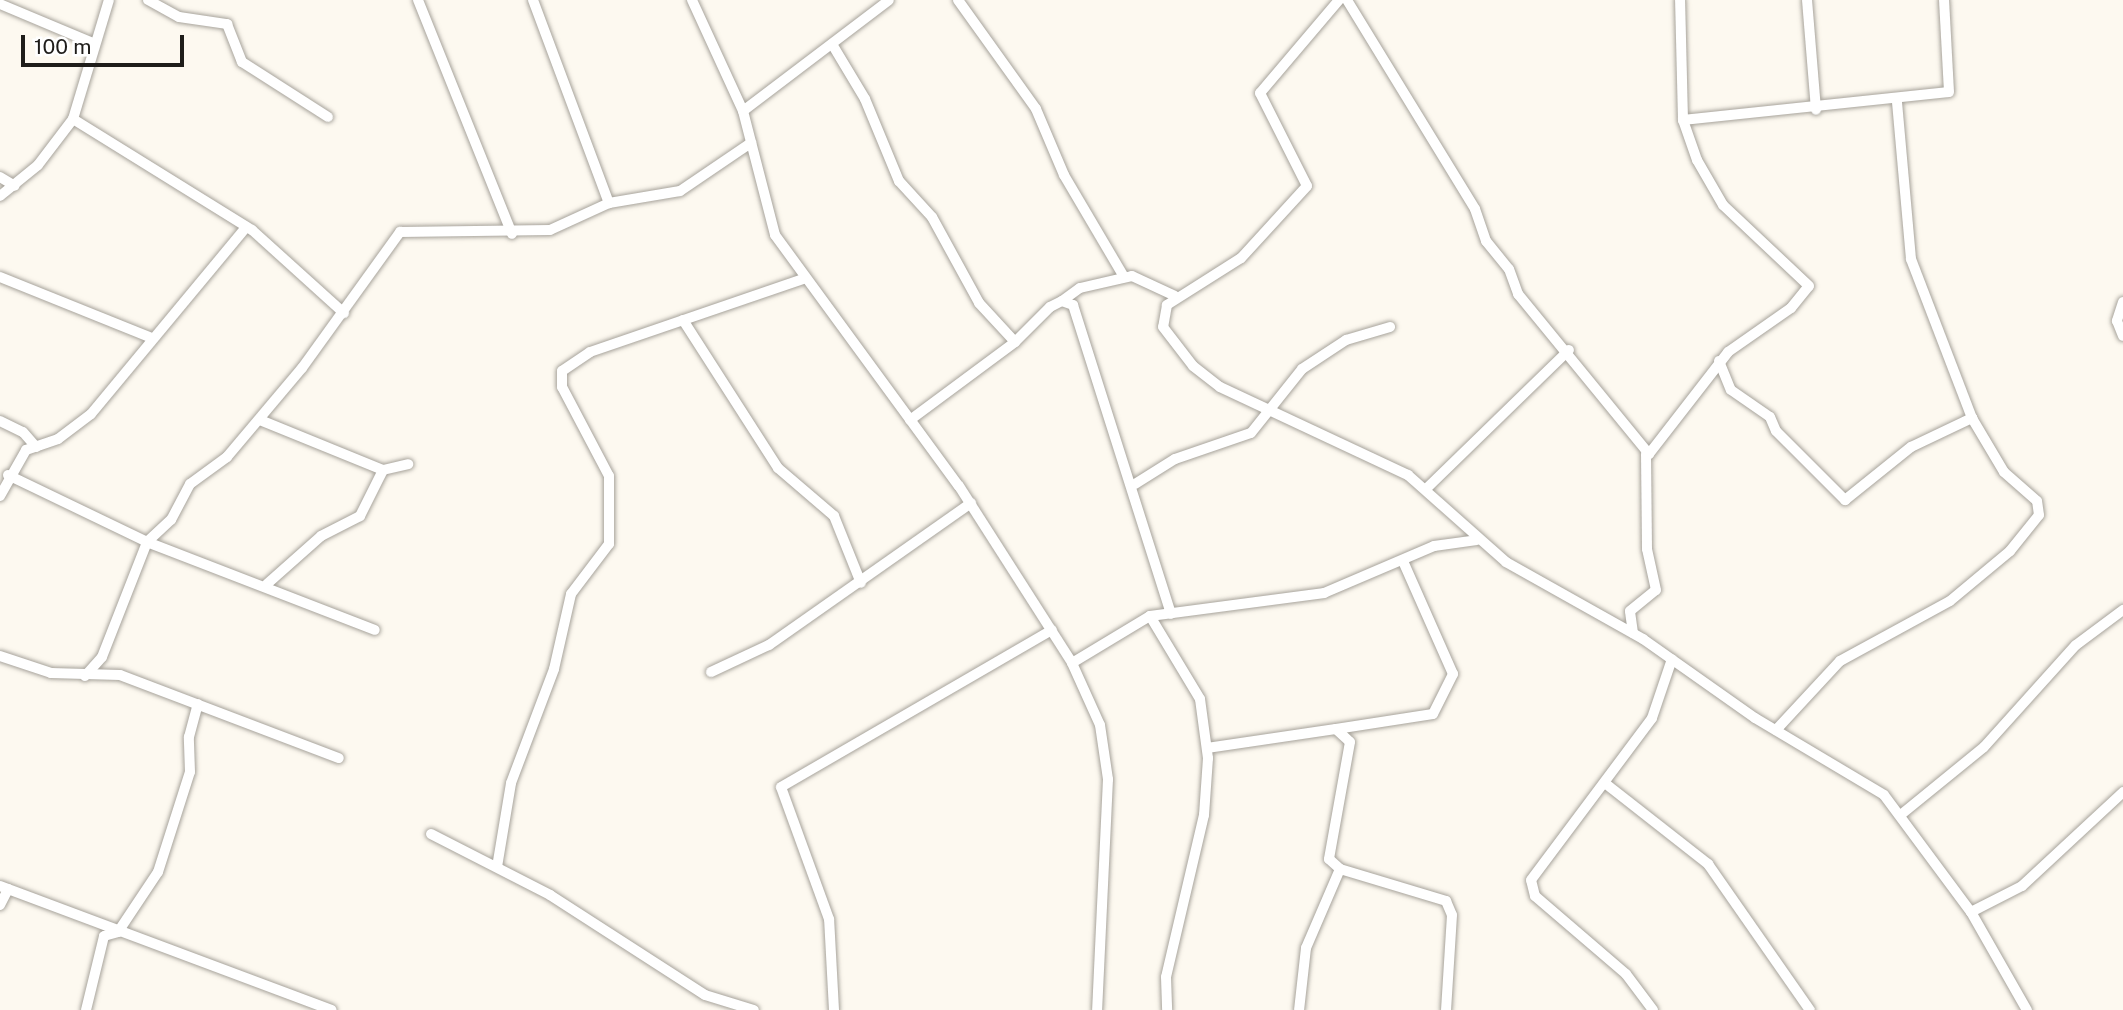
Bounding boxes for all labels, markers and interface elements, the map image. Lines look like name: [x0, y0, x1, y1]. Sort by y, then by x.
scale bar: [24, 21, 187, 65]
text: 100 m: [34, 34, 91, 59]

